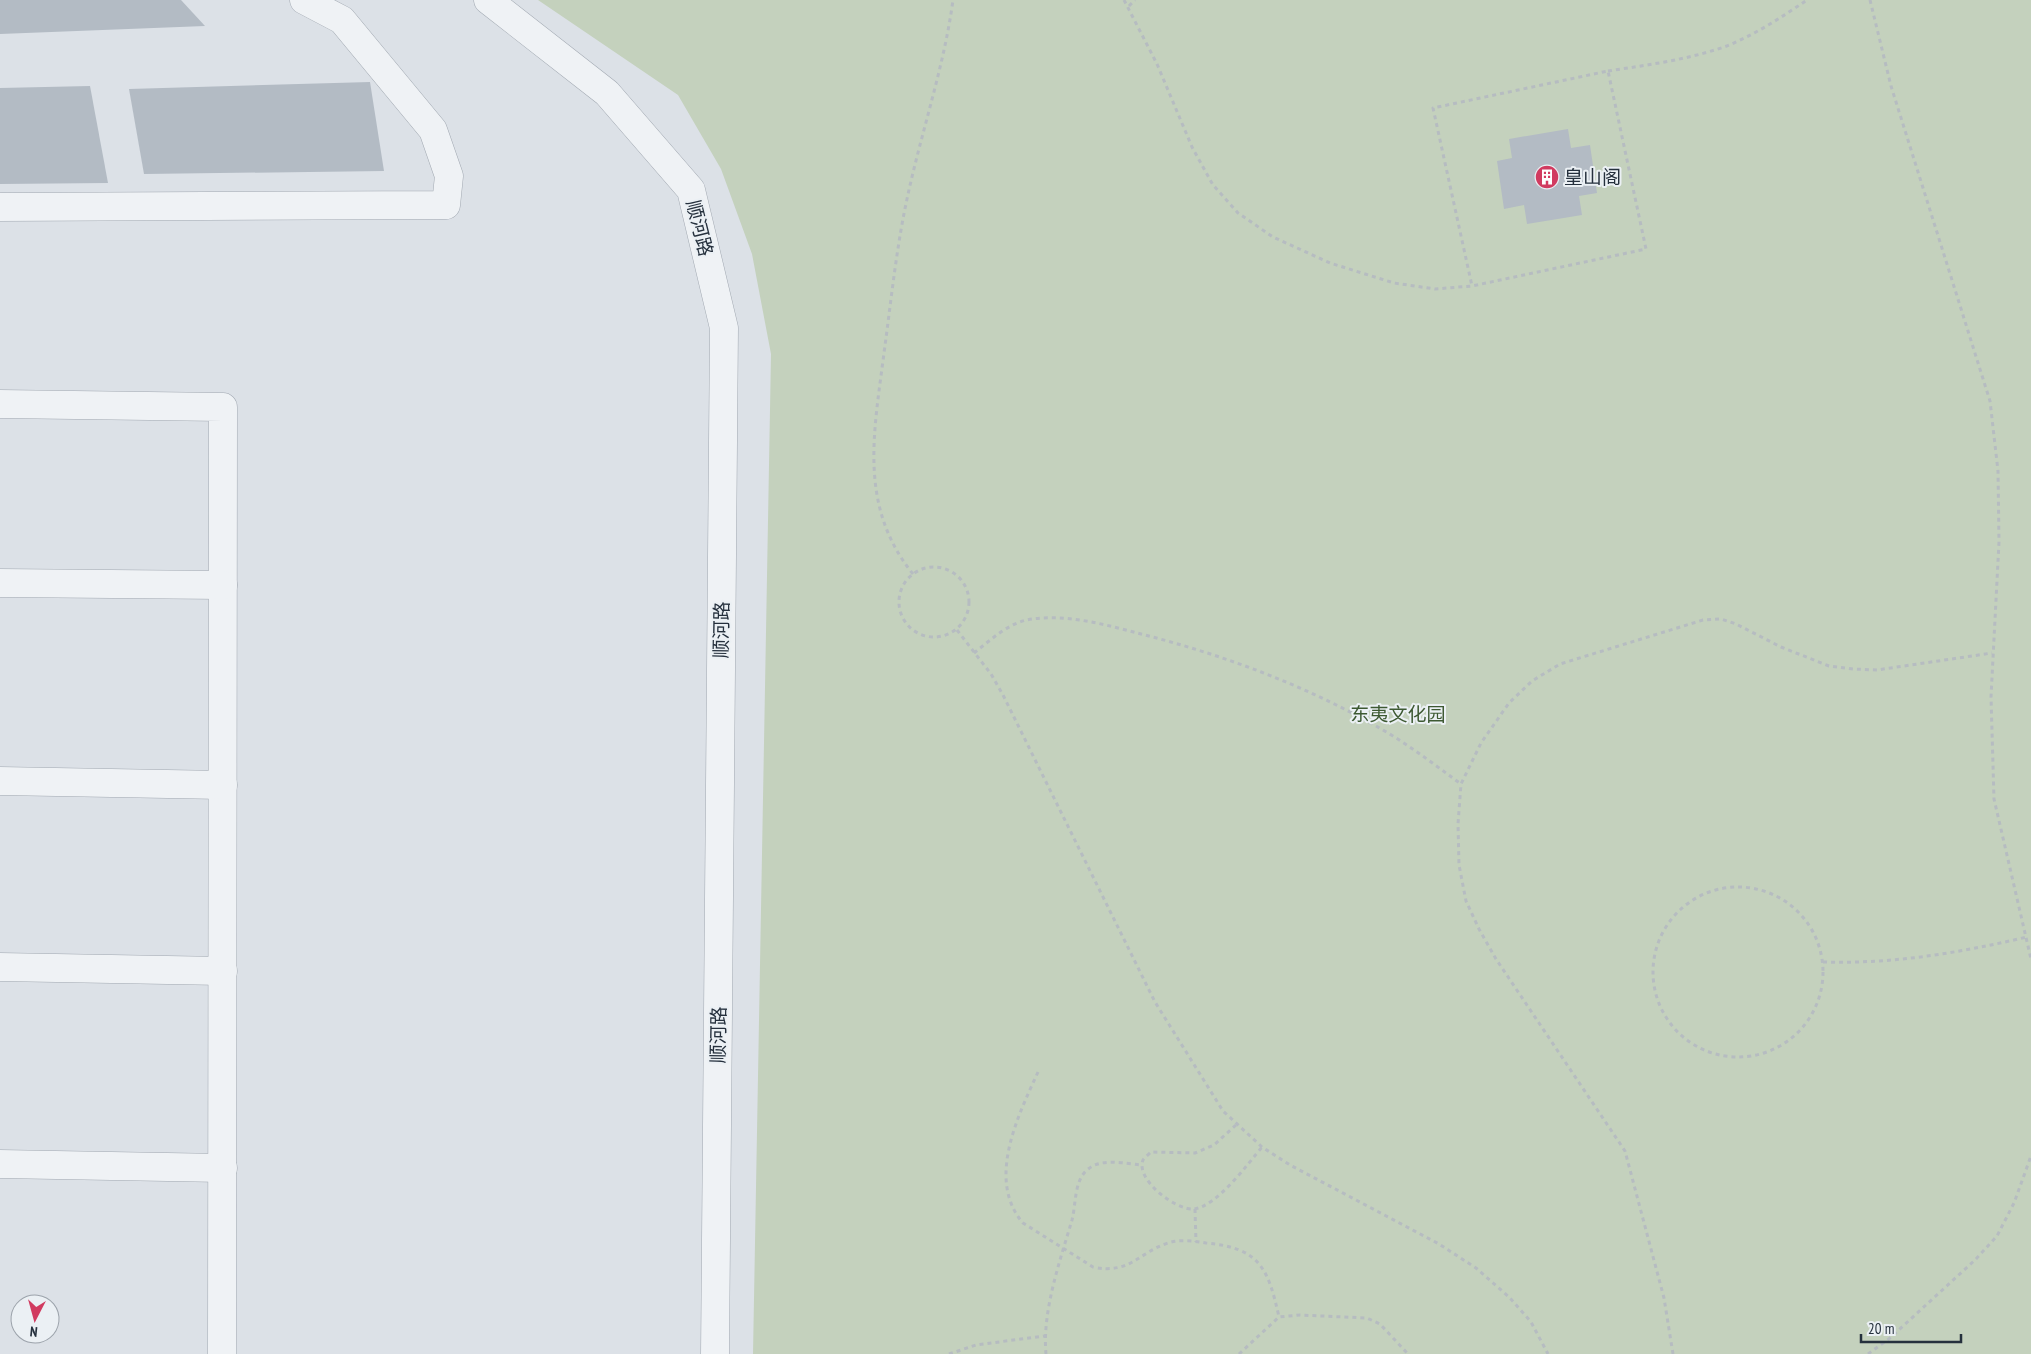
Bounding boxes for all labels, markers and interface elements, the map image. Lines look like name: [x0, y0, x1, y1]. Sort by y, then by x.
building icon: 皇山阁: [1534, 164, 1560, 190]
place label: 皇山阁: [1564, 165, 1621, 189]
street label: 顺河路: [681, 197, 719, 259]
street label: 顺河路: [709, 601, 733, 659]
park label: 东夷文化园: [1350, 702, 1446, 726]
street label: 顺河路: [706, 1006, 730, 1064]
north arrow: [10, 1294, 60, 1344]
scale bar: [1861, 1312, 1961, 1344]
text: 20 m: [1868, 1319, 1894, 1338]
text: N: [29, 1323, 38, 1341]

